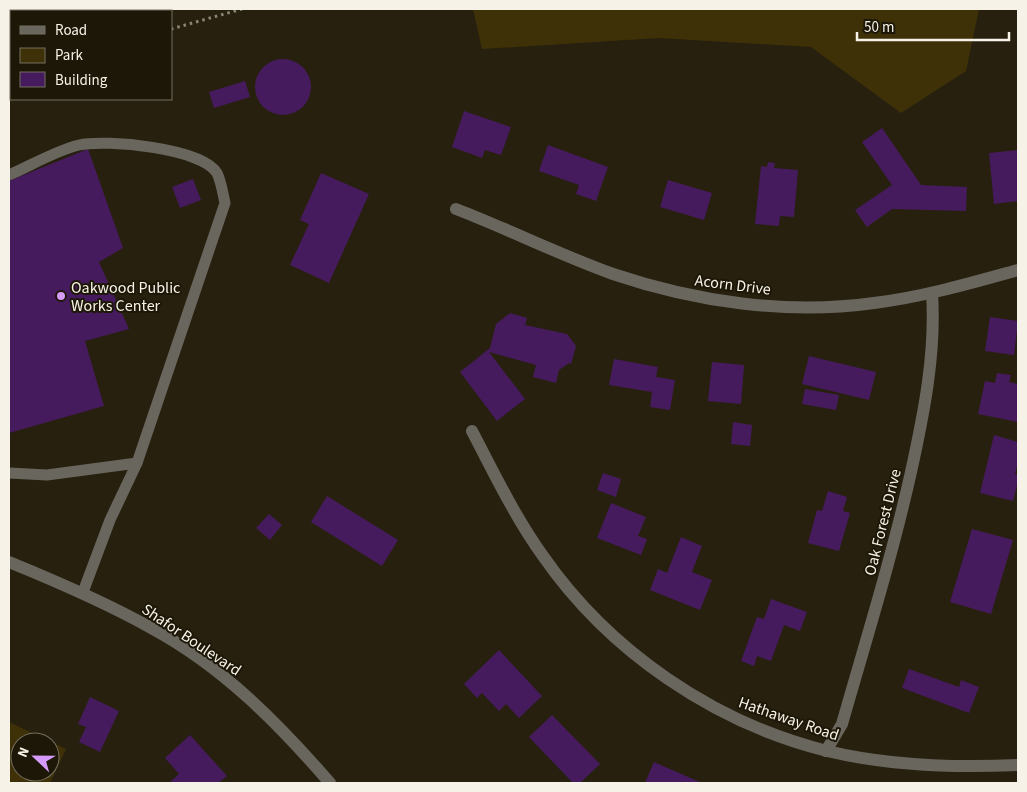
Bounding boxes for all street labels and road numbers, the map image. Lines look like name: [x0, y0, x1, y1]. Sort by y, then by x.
street label: Acorn Drive: [694, 269, 772, 301]
street label: Oak Forest Drive: [859, 467, 907, 578]
street label: Shafor Boulevard: [137, 598, 246, 681]
street label: Hathaway Road: [736, 691, 842, 746]

